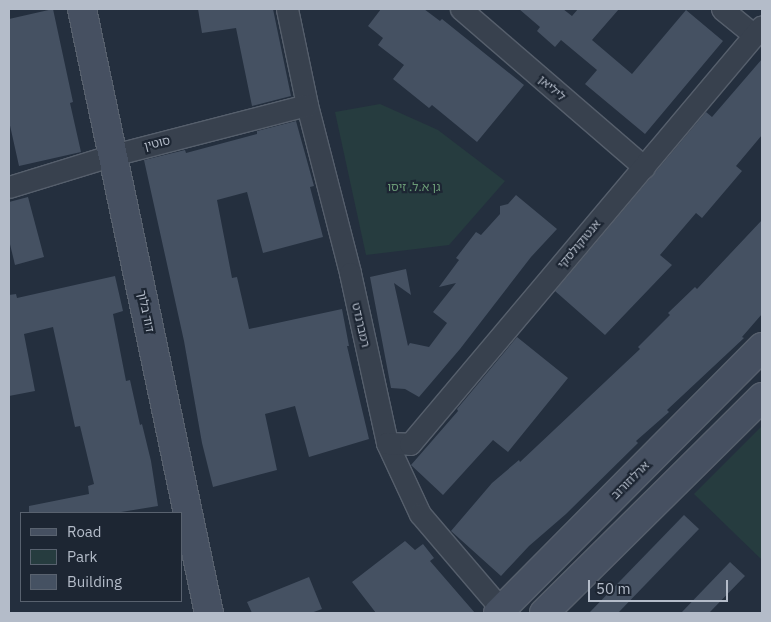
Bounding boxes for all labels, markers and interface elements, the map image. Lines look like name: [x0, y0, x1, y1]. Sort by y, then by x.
street label: ליליאן: [536, 72, 568, 104]
street label: סוטין: [143, 133, 171, 153]
park label: גן א.ל. זיסו: [387, 180, 441, 194]
street label: אנטוקולסקי: [554, 217, 604, 271]
street label: דוד בלוך: [135, 289, 157, 333]
street label: רמברנדט: [349, 301, 373, 349]
street label: ארלוזורוב: [608, 458, 652, 502]
legend: [20, 512, 182, 602]
text: Road: [67, 522, 102, 541]
text: Park: [67, 547, 97, 566]
scale bar: [591, 570, 731, 602]
text: Building: [67, 572, 122, 591]
text: 50 m: [596, 579, 631, 598]

